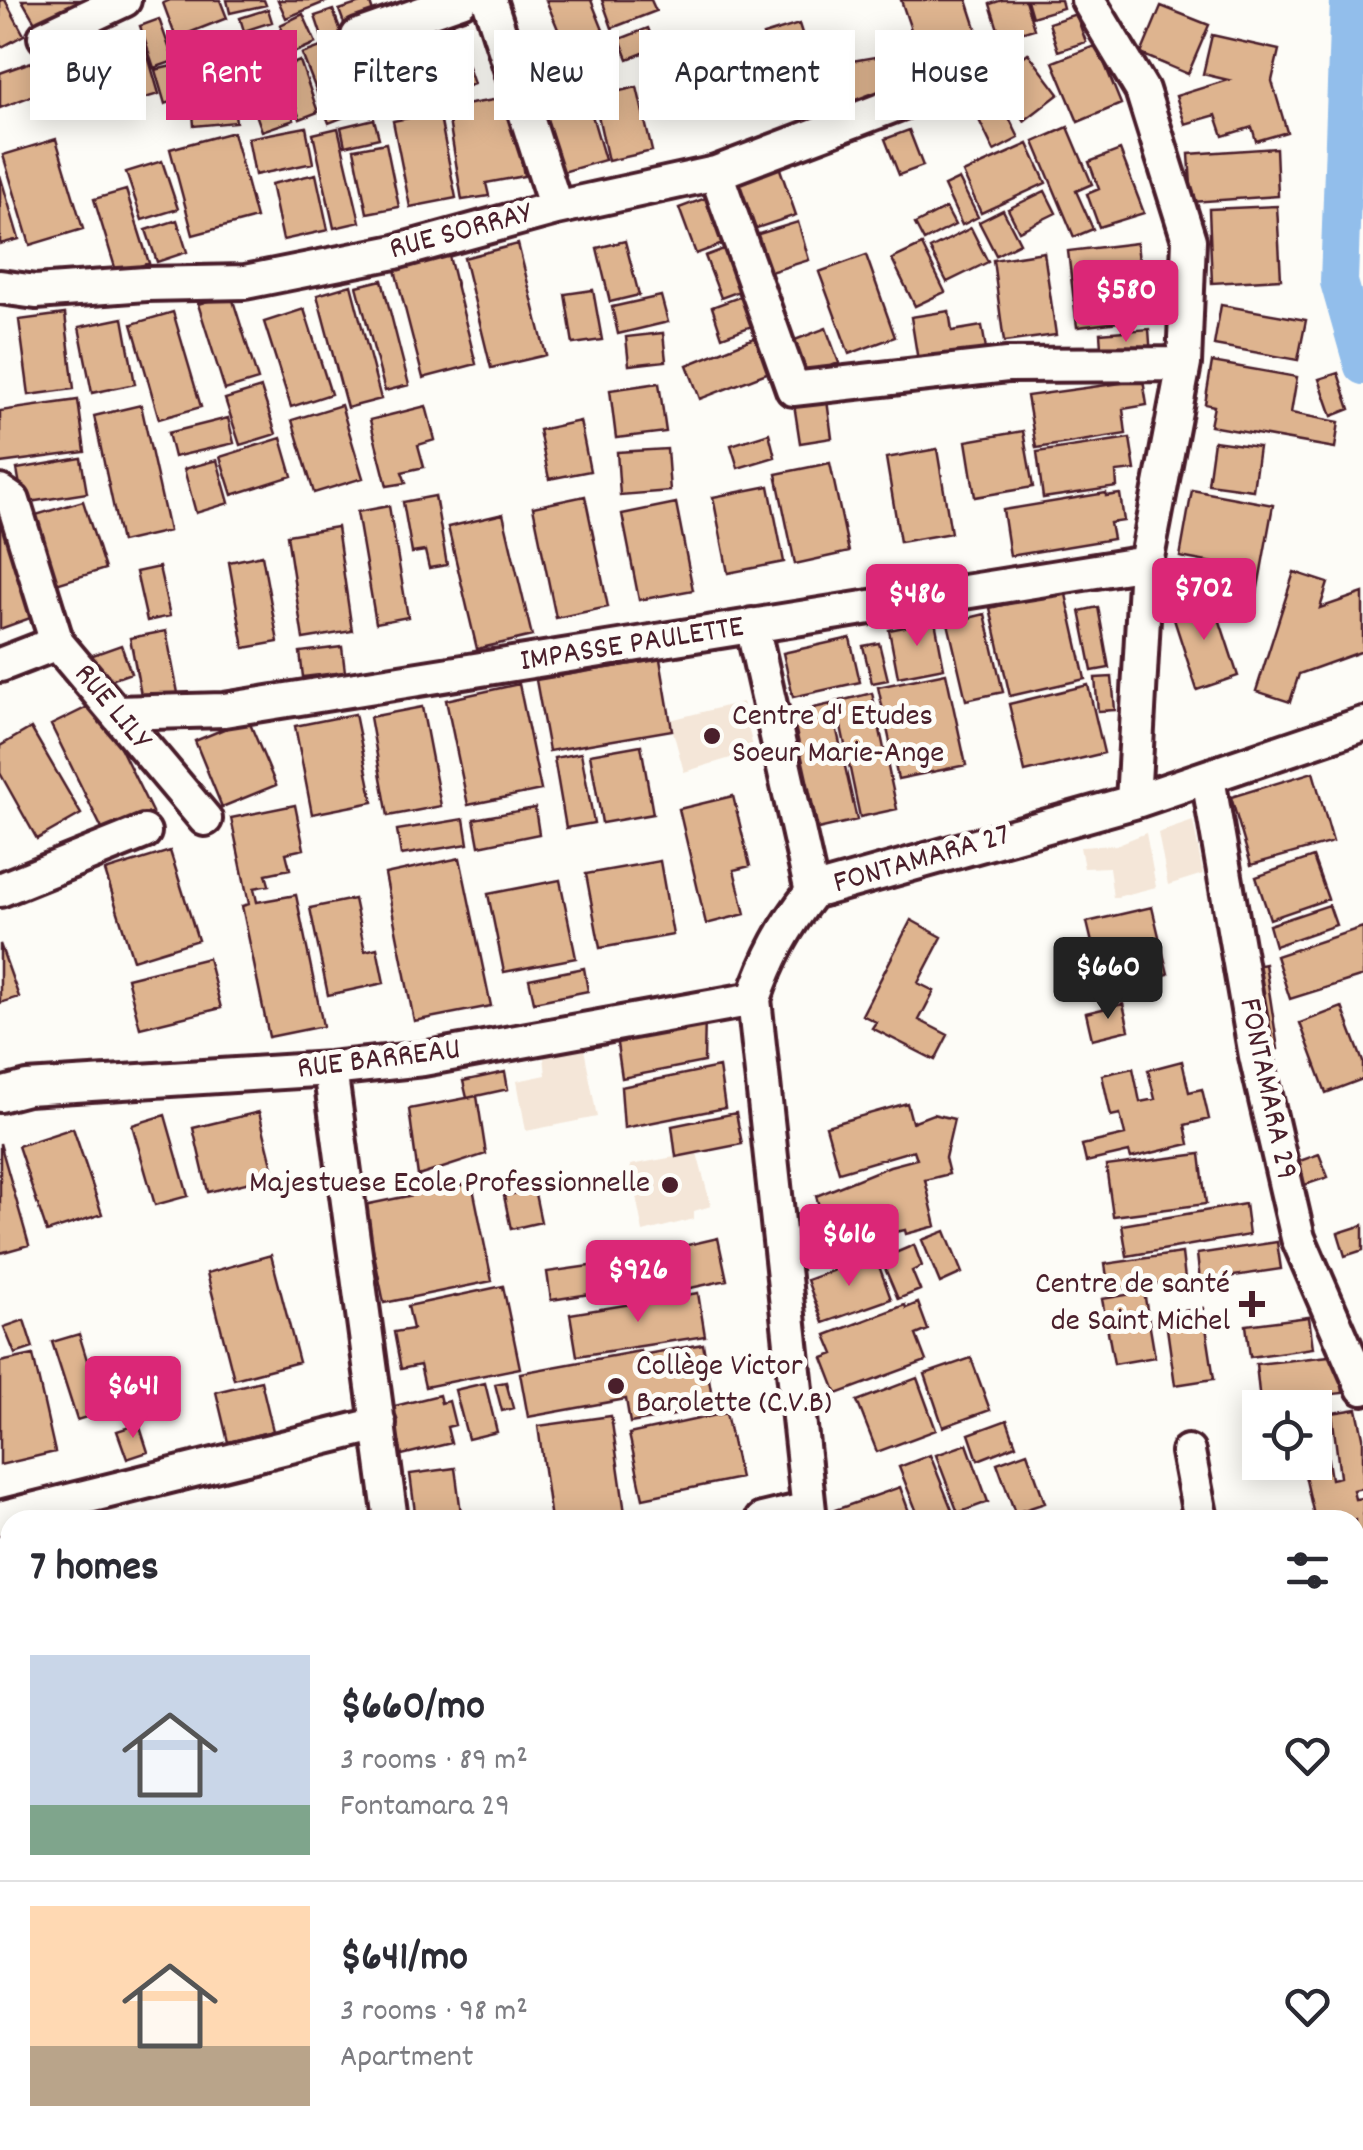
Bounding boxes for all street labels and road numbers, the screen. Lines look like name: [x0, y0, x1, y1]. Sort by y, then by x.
street label: RUE SORRAY: [385, 192, 539, 274]
street label: IMPASSE PAULETTE: [517, 606, 748, 686]
street label: RUE LILY: [61, 655, 162, 762]
street label: FONTAMARA 27: [828, 814, 1016, 908]
street label: FONTAMARA 29: [1224, 994, 1308, 1184]
street label: RUE BARREAU: [295, 1028, 463, 1094]

